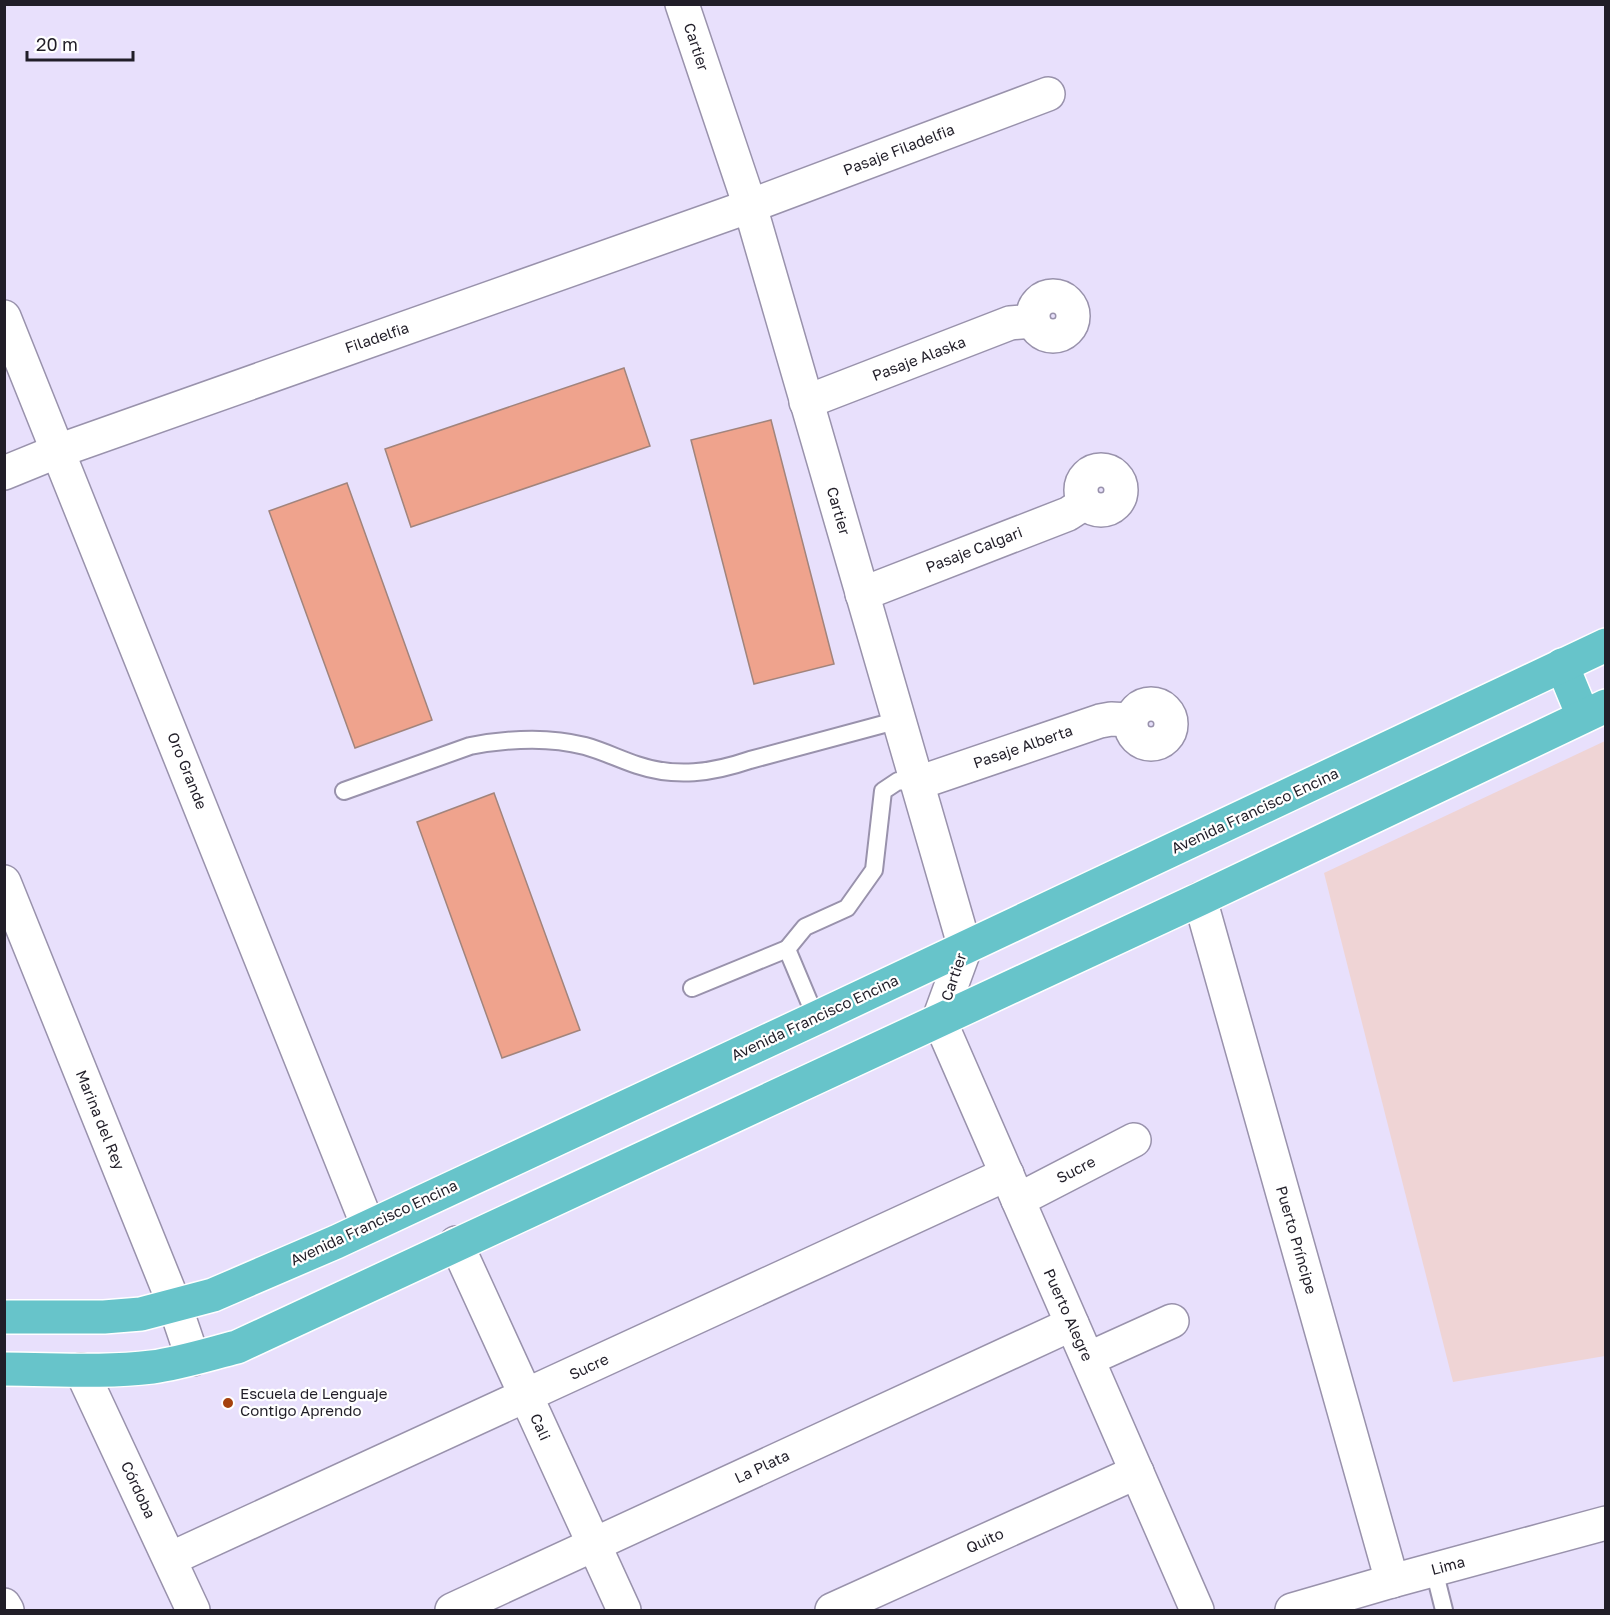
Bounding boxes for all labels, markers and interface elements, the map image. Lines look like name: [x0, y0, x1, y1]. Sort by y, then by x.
street label: Cartier: [681, 20, 713, 73]
scale bar: [27, 24, 134, 62]
text: 20 m: [36, 33, 78, 55]
street label: Pasaje Filadelfia: [840, 120, 957, 179]
street label: Filadelfia: [342, 318, 411, 356]
street label: Pasaje Alaska: [869, 332, 968, 384]
street label: Cartier: [824, 484, 854, 537]
street label: Pasaje Calgari: [923, 522, 1024, 576]
street label: Pasaje Alberta: [971, 721, 1075, 772]
street label: Oro Grande: [164, 729, 212, 812]
street label: Avenida Francisco Encina: [1168, 763, 1341, 857]
street label: Cartier: [937, 950, 970, 1003]
street label: Avenida Francisco Encina: [728, 970, 901, 1064]
street label: Marina del Rey: [73, 1067, 129, 1173]
street label: Sucre: [1053, 1152, 1098, 1186]
street label: Avenida Francisco Encina: [287, 1175, 460, 1269]
street label: Puerto Príncipe: [1273, 1184, 1321, 1296]
street label: Puerto Alegre: [1041, 1266, 1097, 1364]
street label: Sucre: [566, 1349, 611, 1383]
place label: Escuela de Lenguaje Contigo Aprendo: [240, 1384, 388, 1419]
marker: Escuela de Lenguaje Contigo Aprendo: [221, 1396, 235, 1410]
street label: Cali: [527, 1410, 555, 1443]
street label: La Plata: [731, 1446, 792, 1487]
street label: Córdoba: [118, 1458, 160, 1521]
street label: Quito: [963, 1524, 1006, 1557]
street label: Lima: [1429, 1552, 1467, 1578]

